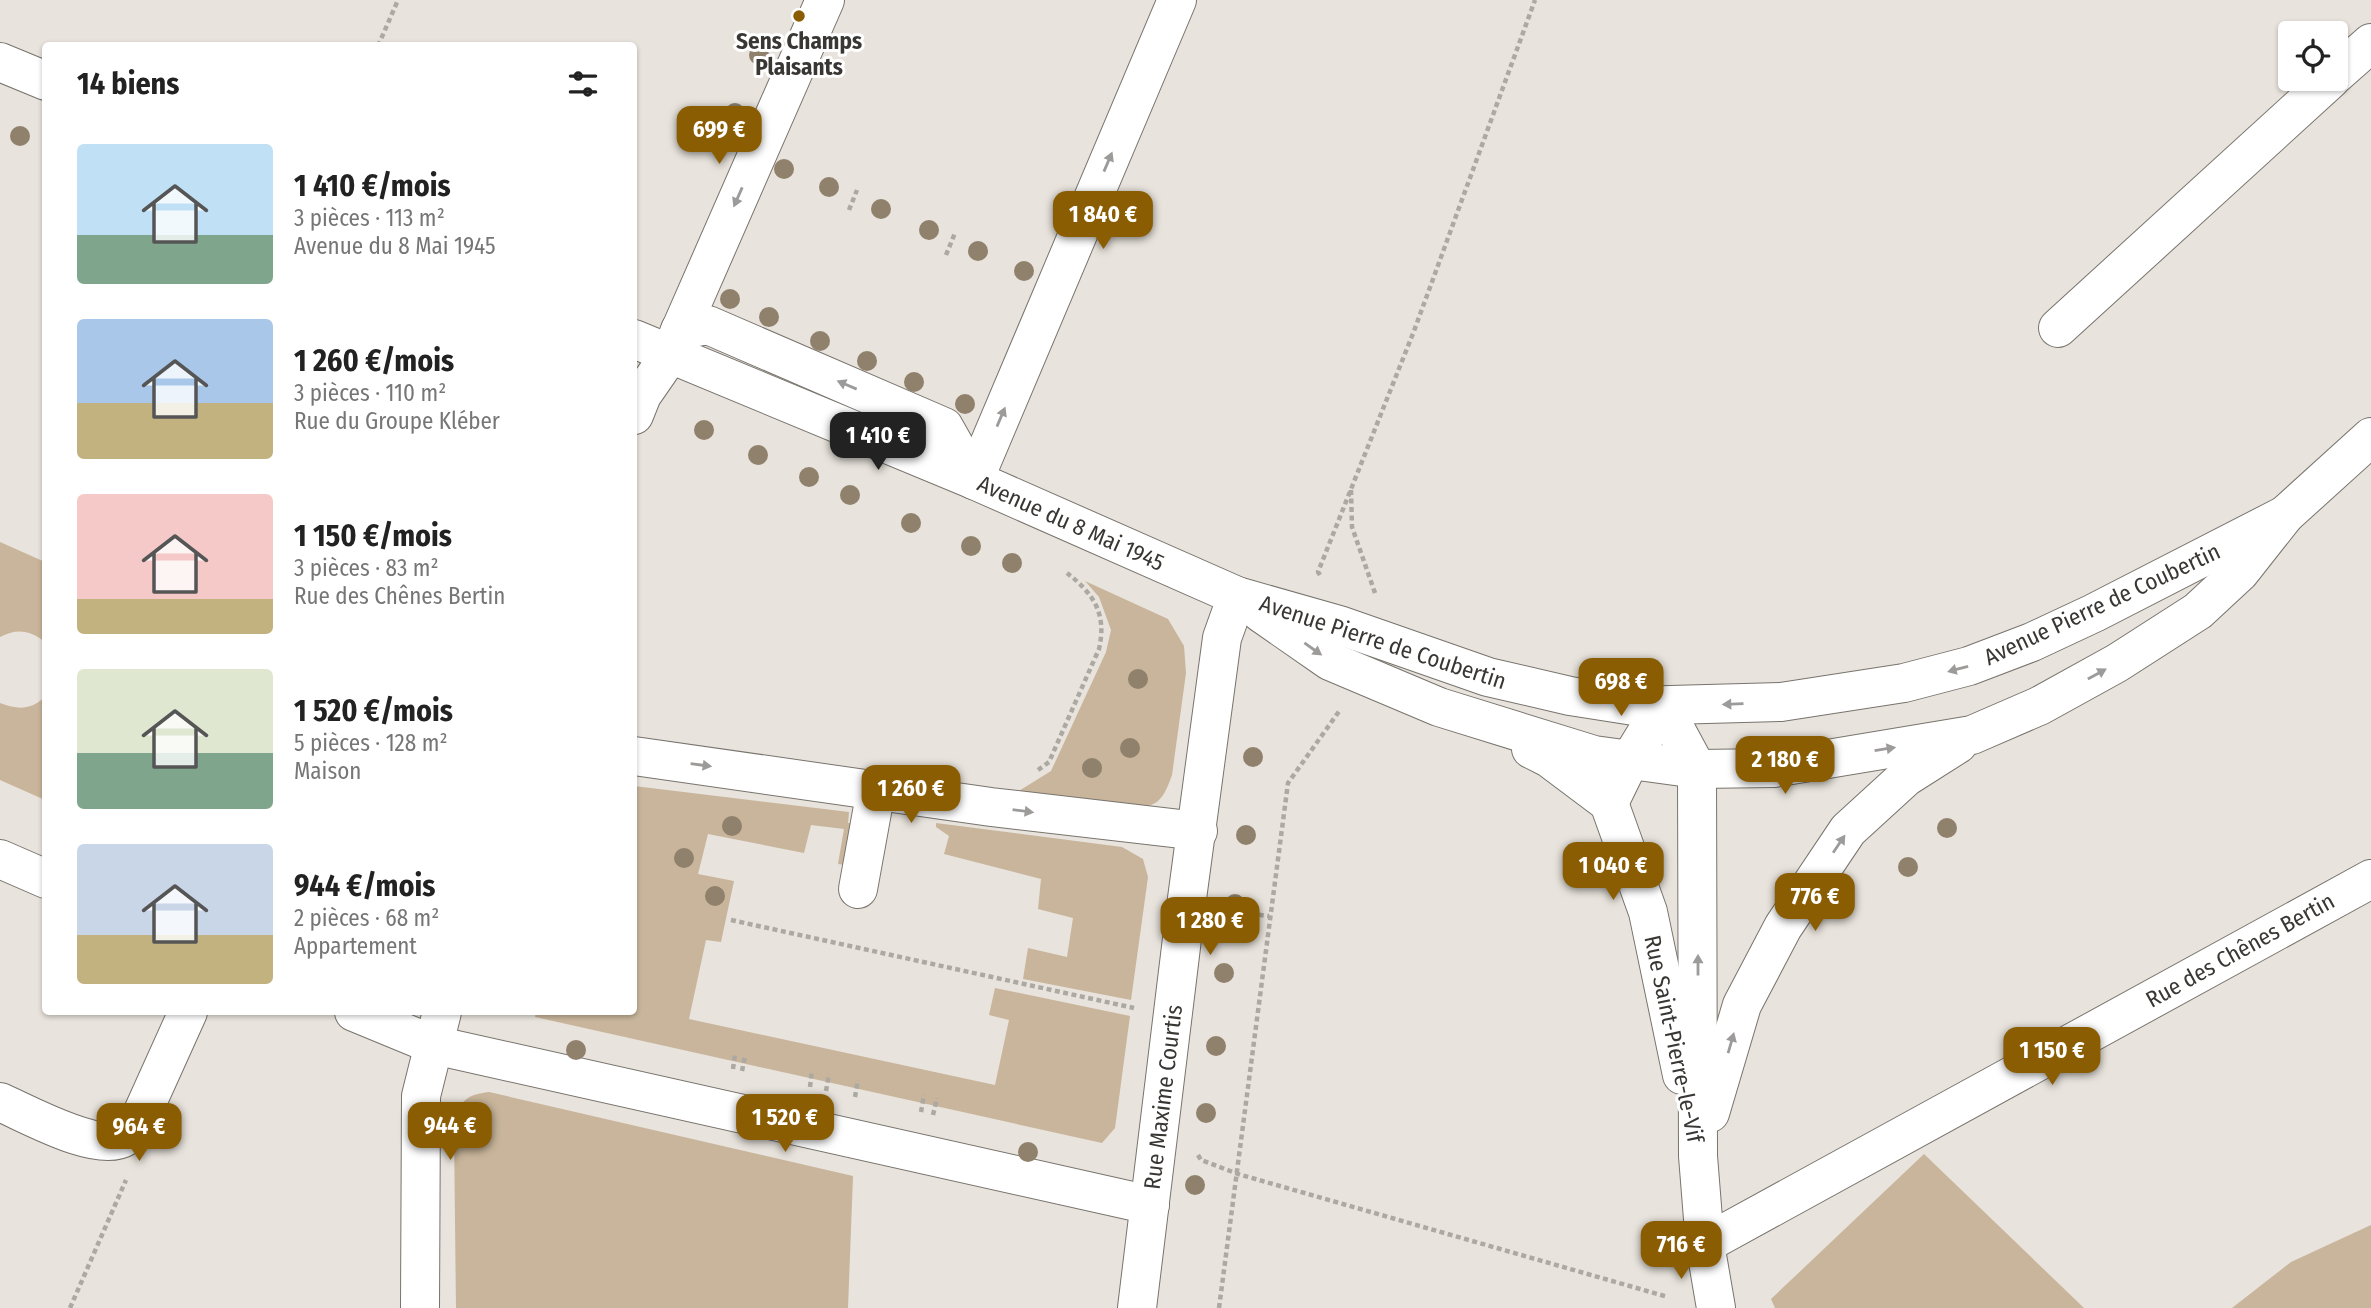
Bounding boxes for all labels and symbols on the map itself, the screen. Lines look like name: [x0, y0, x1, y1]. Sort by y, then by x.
marker: Sens Champs Plaisants: [791, 8, 807, 24]
place label: Sens Champs Plaisants: [736, 27, 862, 81]
pin: 699 €: [670, 106, 768, 166]
one-way arrow: [1103, 152, 1114, 173]
one-way arrow: [732, 187, 744, 207]
pin: 1 840 €: [1038, 191, 1168, 251]
one-way arrow: [837, 379, 858, 390]
one-way arrow: [995, 407, 1007, 427]
pin: 1 410 €: [813, 412, 943, 472]
street label: Avenue du 8 Mai 1945: [973, 469, 1169, 577]
street label: Avenue Pierre de Coubertin: [1979, 537, 2225, 671]
street label: Avenue Pierre de Coubertin: [1256, 589, 1510, 695]
one-way arrow: [1304, 642, 1322, 656]
pin: 698 €: [1572, 658, 1670, 718]
one-way arrow: [1946, 664, 1968, 675]
one-way arrow: [2087, 668, 2107, 680]
one-way arrow: [1722, 698, 1744, 709]
pin: 2 180 €: [1720, 736, 1850, 796]
one-way arrow: [1874, 743, 1896, 754]
one-way arrow: [690, 760, 712, 771]
pin: 1 260 €: [846, 766, 976, 825]
one-way arrow: [1013, 805, 1035, 816]
one-way arrow: [1832, 835, 1845, 854]
pin: 1 040 €: [1548, 842, 1678, 902]
pin: 776 €: [1766, 874, 1864, 933]
street label: Rue des Chênes Bertin: [2141, 887, 2339, 1013]
pin: 1 280 €: [1145, 898, 1275, 957]
street label: Rue Saint-Pierre-le-Vif: [1638, 933, 1710, 1147]
one-way arrow: [1692, 954, 1704, 976]
street label: Rue Maxime Courtis: [1138, 1003, 1188, 1191]
pin: 1 150 €: [1987, 1028, 2117, 1087]
one-way arrow: [1726, 1032, 1736, 1053]
pin: 1 520 €: [720, 1094, 850, 1154]
pin: 944 €: [401, 1102, 499, 1162]
pin: 964 €: [90, 1104, 188, 1163]
pin: 716 €: [1632, 1222, 1730, 1281]

